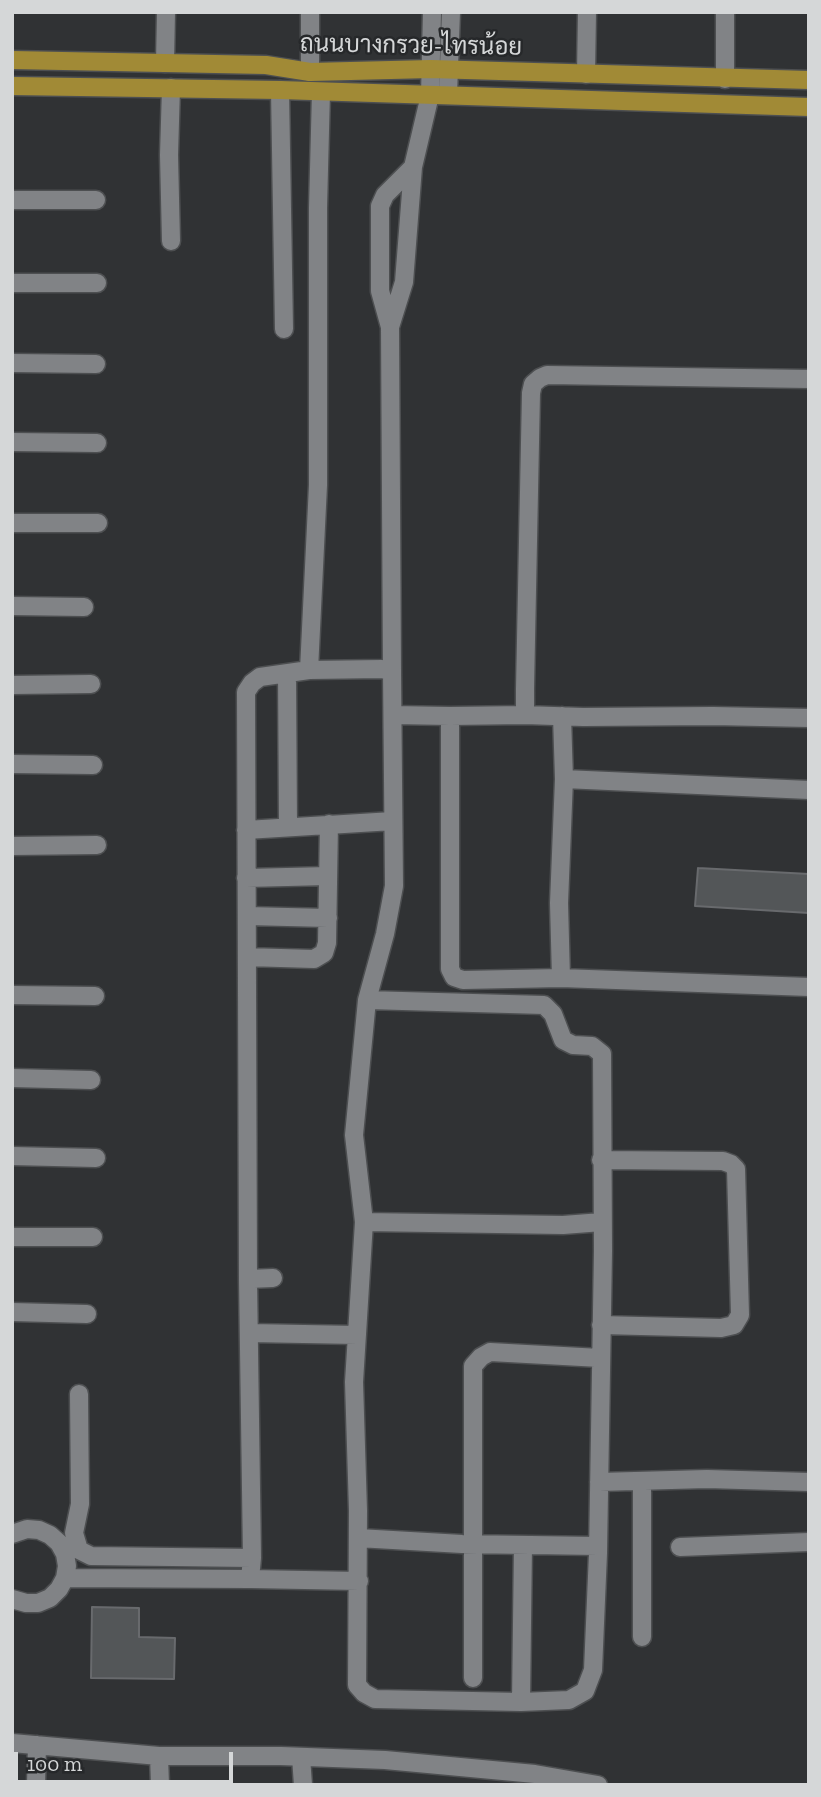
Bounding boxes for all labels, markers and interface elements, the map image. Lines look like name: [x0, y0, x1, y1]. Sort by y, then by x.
street label: ถนนบางกรวย-ไทรน้อย: [300, 30, 522, 62]
scale bar: [18, 1738, 236, 1782]
text: 100 m: [27, 1751, 82, 1776]

